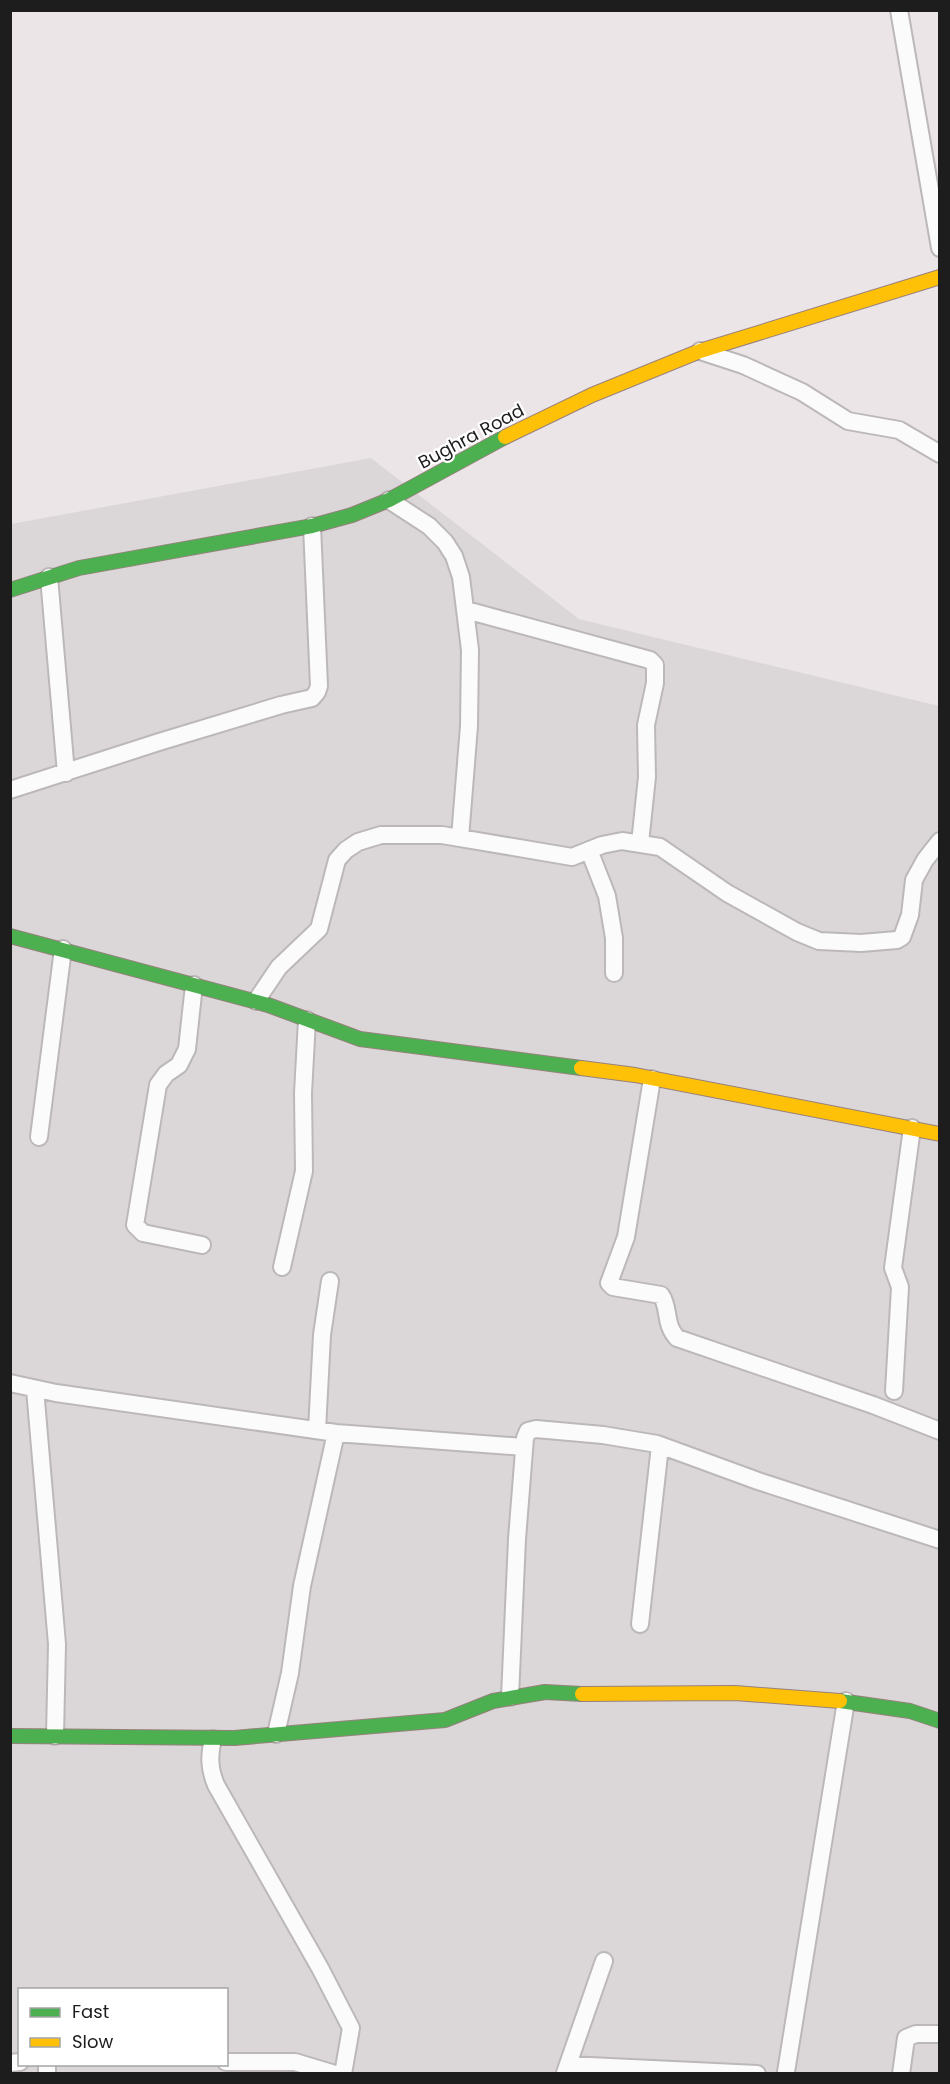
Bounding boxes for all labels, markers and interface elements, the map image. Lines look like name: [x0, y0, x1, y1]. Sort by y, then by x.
street label: Bughra Road: [414, 398, 528, 474]
legend: [18, 1988, 228, 2066]
text: Fast: [72, 1999, 109, 2024]
text: Slow: [72, 2029, 114, 2054]

